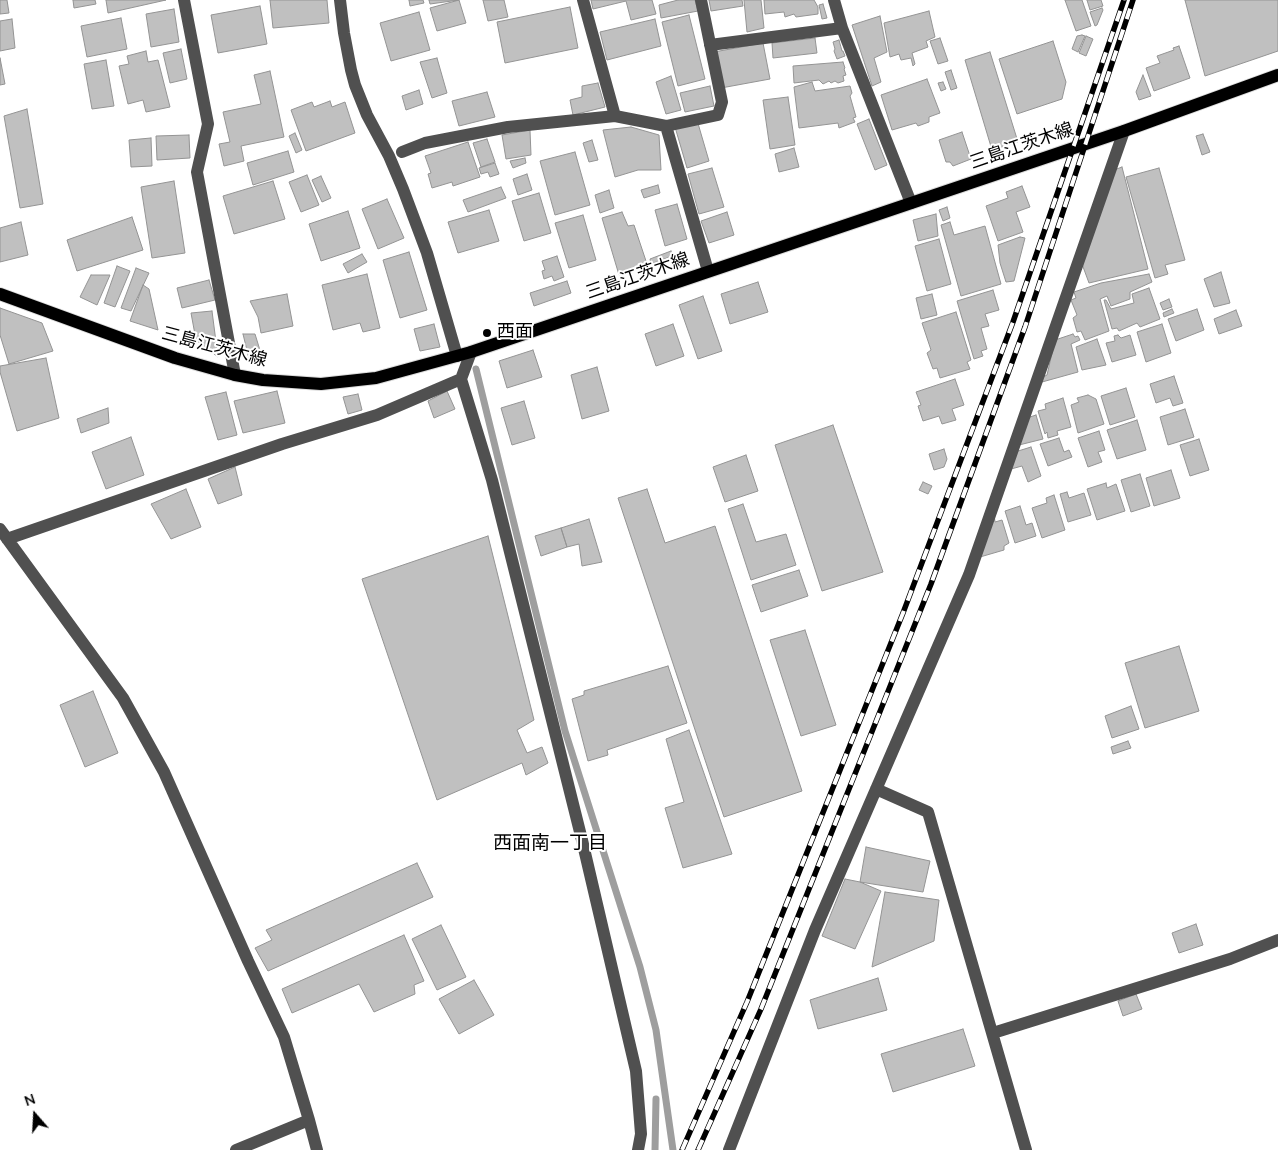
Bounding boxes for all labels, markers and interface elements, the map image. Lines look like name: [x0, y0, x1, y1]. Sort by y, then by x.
street label: 三島江茨木線: [967, 119, 1077, 175]
street label: 三島江茨木線: [583, 249, 693, 305]
place label: 西面: [497, 322, 533, 344]
street label: 三島江茨木線: [159, 324, 269, 372]
marker: 西面: [481, 327, 493, 339]
district label: 西面南一丁目: [493, 833, 607, 855]
north arrow: [10, 1090, 60, 1140]
text: N: [22, 1090, 38, 1111]

